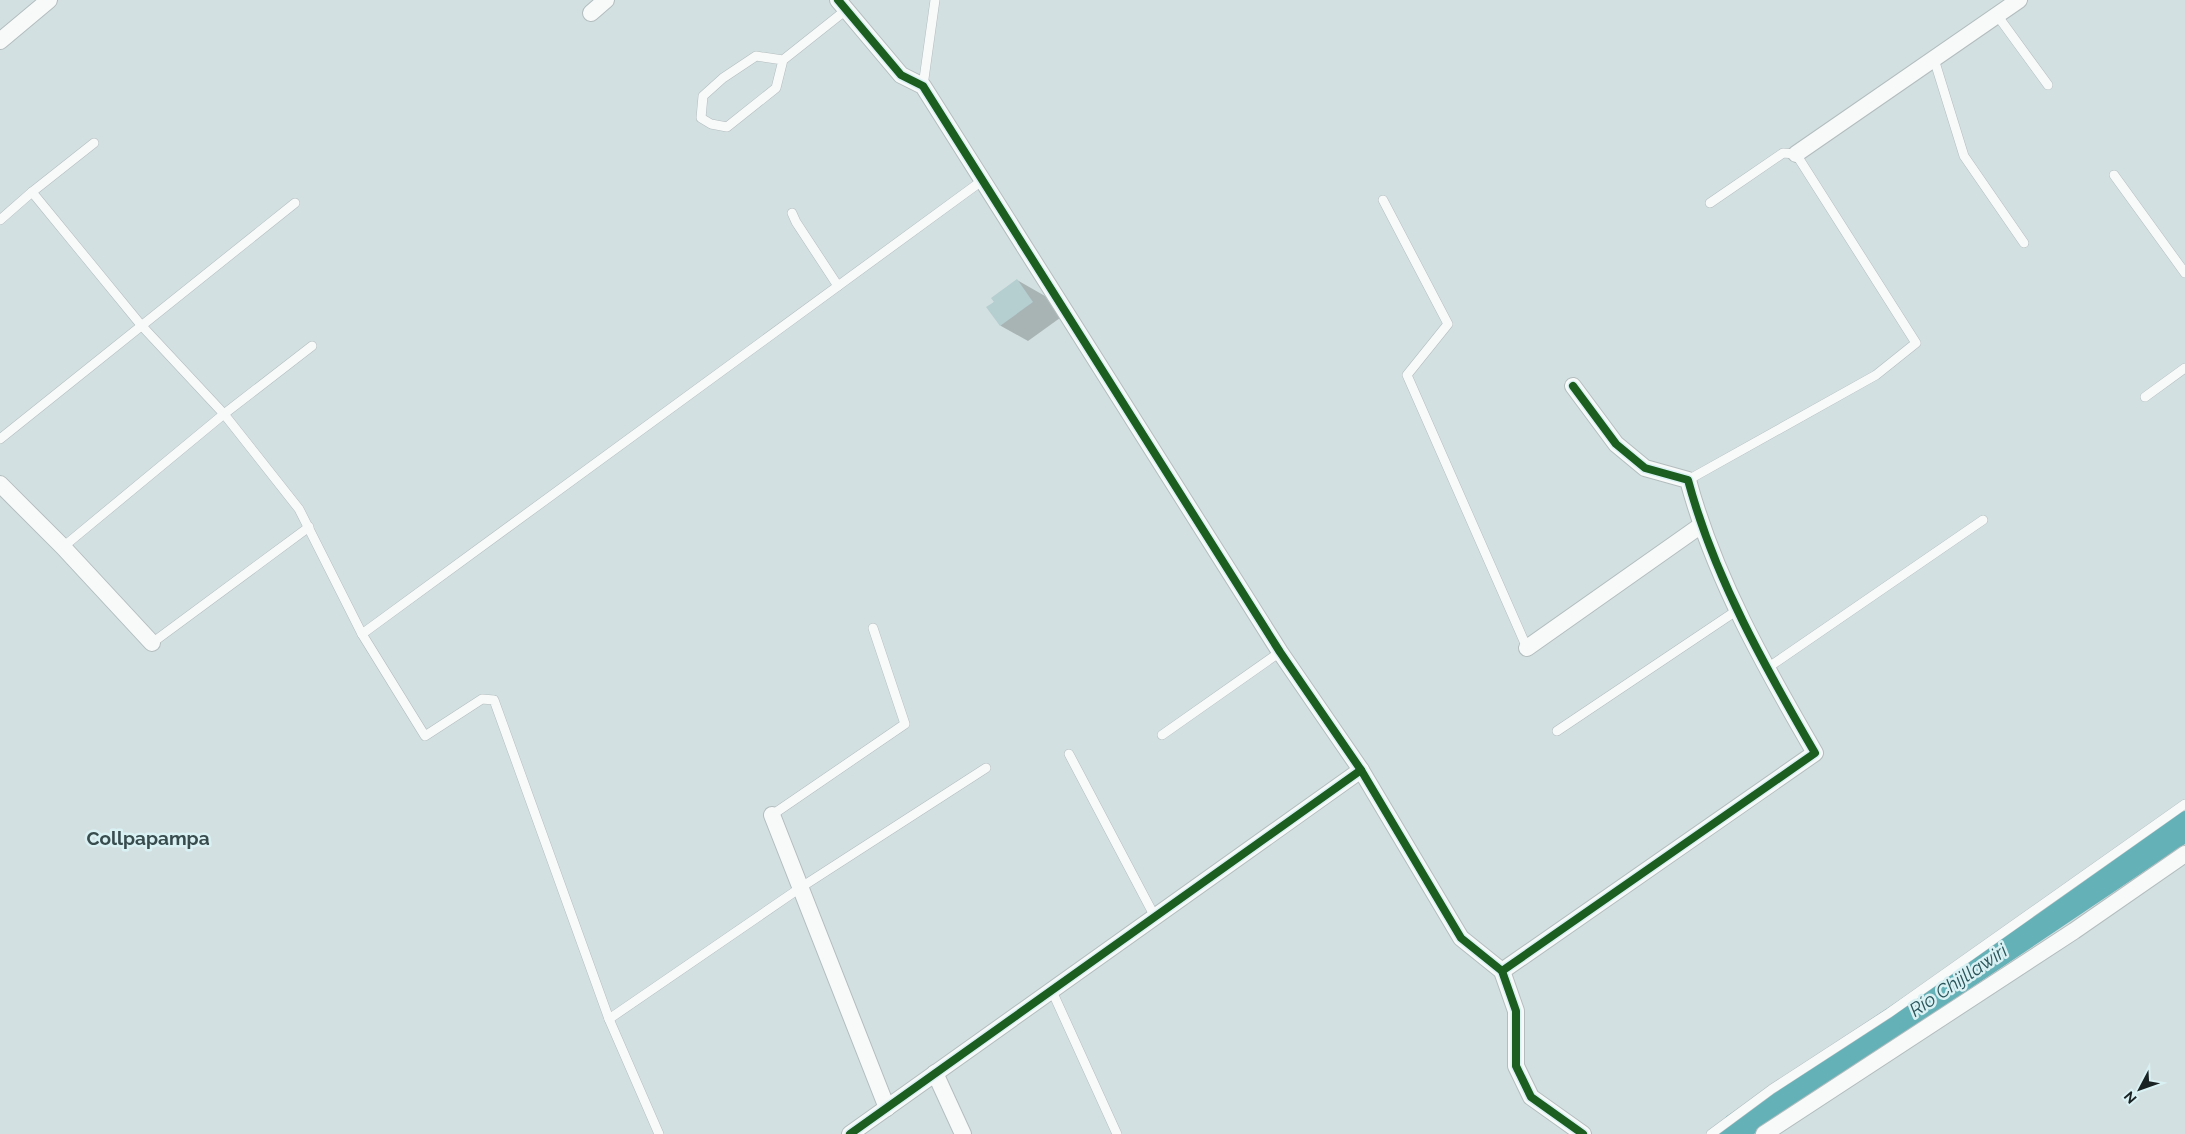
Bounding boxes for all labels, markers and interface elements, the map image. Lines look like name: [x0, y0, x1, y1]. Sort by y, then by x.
district label: Collpapampa: [86, 827, 210, 849]
water label: Río Chijllawiri: [1905, 939, 2012, 1021]
north arrow: [2115, 1064, 2165, 1114]
text: N: [2121, 1088, 2140, 1107]

